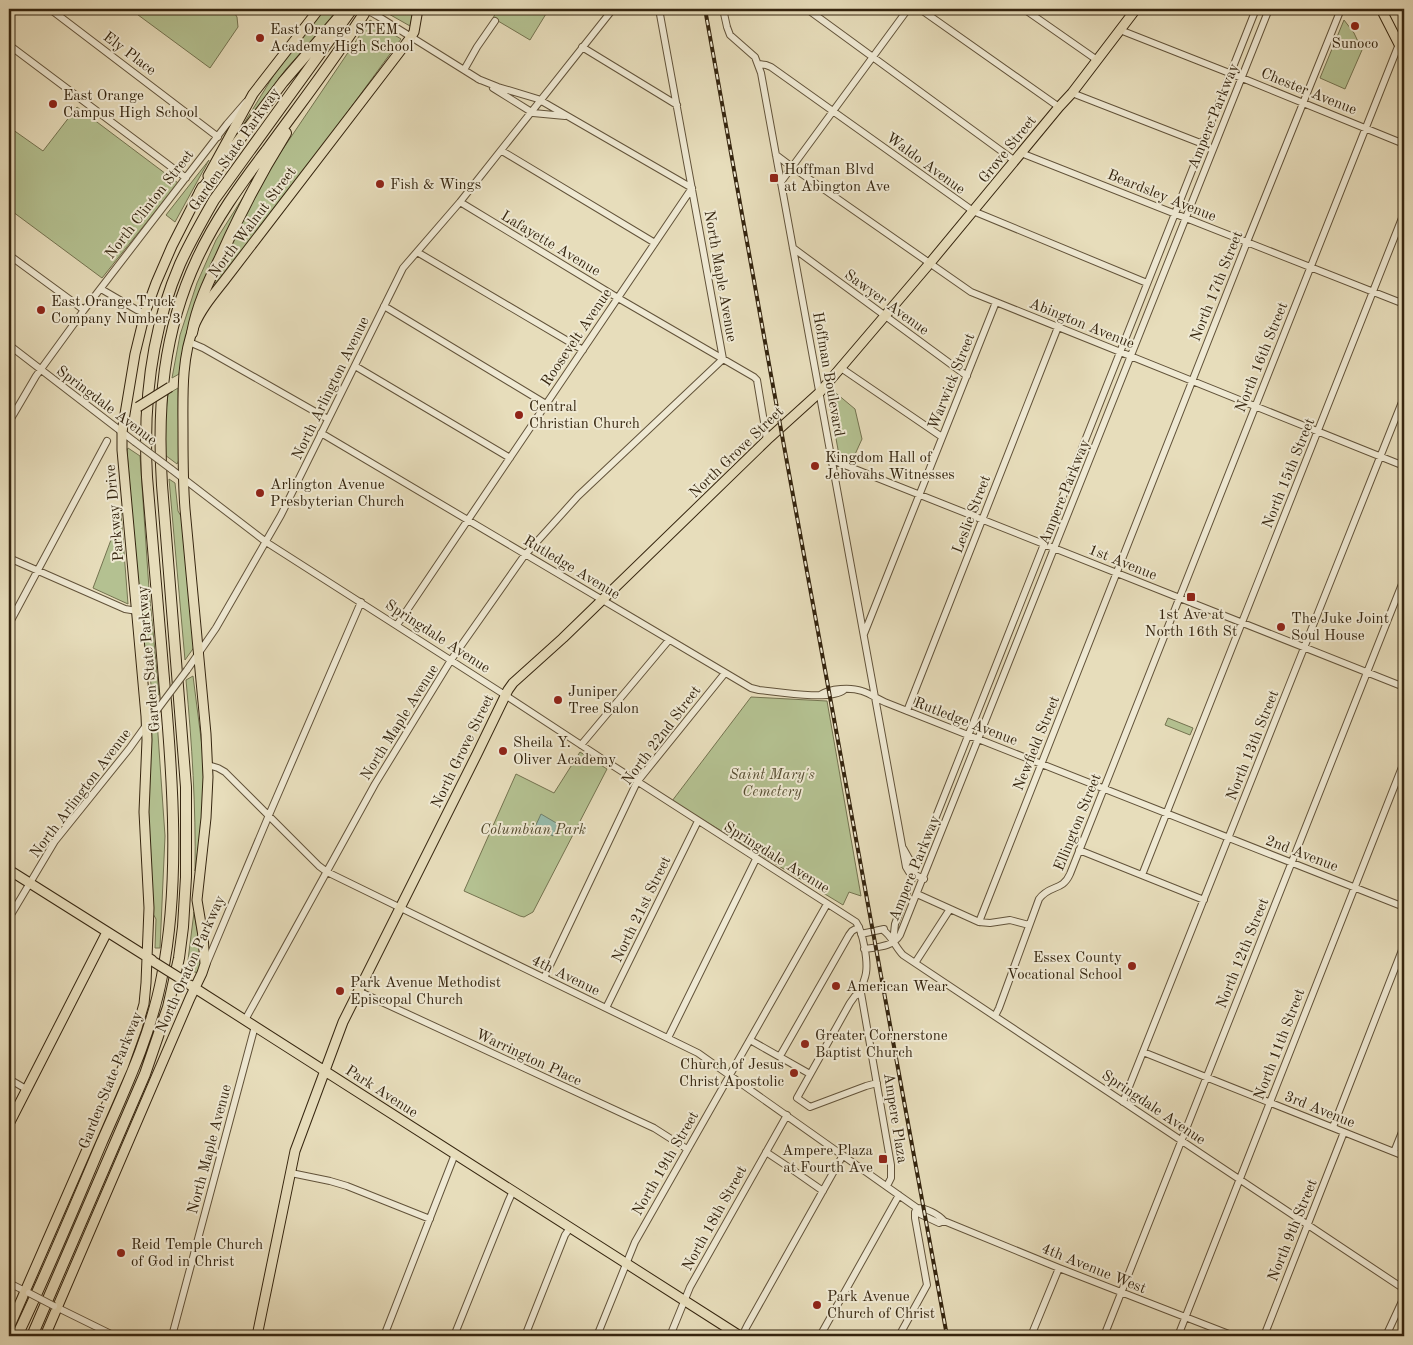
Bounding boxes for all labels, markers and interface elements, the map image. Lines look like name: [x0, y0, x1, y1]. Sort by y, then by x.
marker: Sunoco: [1349, 20, 1361, 32]
place label: East Orange STEM Academy High School: [270, 23, 413, 55]
street label: Ely Place: [100, 30, 158, 79]
marker: East Orange STEM Academy High School: [254, 32, 266, 44]
place label: Sunoco: [1332, 37, 1378, 52]
street label: Ampere Parkway: [1186, 62, 1242, 172]
street label: Chester Avenue: [1258, 66, 1359, 118]
street label: Garden State Parkway: [187, 85, 284, 214]
place label: East Orange Campus High School: [63, 89, 198, 121]
marker: East Orange Campus High School: [47, 98, 59, 110]
street label: Grove Street: [977, 113, 1040, 186]
street label: Waldo Avenue: [883, 131, 967, 198]
street label: North Clinton Street: [103, 148, 197, 262]
place label: Hoffman Blvd at Abington Ave: [784, 163, 890, 195]
street label: North Walnut Street: [207, 165, 300, 281]
street label: Beardsley Avenue: [1105, 168, 1218, 225]
marker: Hoffman Blvd at Abington Ave: [768, 172, 780, 184]
marker: Fish & Wings: [374, 178, 386, 190]
place label: Fish & Wings: [390, 178, 481, 193]
street label: Lafayette Avenue: [498, 209, 603, 280]
street label: North Maple Avenue: [701, 209, 738, 343]
street label: North 17th Street: [1188, 229, 1246, 344]
street label: Sawyer Avenue: [841, 268, 931, 339]
street label: Roosevelt Avenue: [539, 286, 615, 389]
place label: East Orange Truck Company Number 3: [51, 295, 181, 327]
street label: Abington Avenue: [1027, 296, 1136, 352]
street label: North 16th Street: [1233, 300, 1291, 415]
marker: East Orange Truck Company Number 3: [35, 304, 47, 316]
street label: Hoffman Boulevard: [809, 311, 846, 438]
street label: North Arlington Avenue: [290, 315, 373, 463]
street label: Warwick Street: [926, 331, 979, 432]
street label: Springdale Avenue: [53, 364, 159, 449]
place label: Central Christian Church: [529, 400, 640, 432]
street label: North Grove Street: [687, 404, 787, 502]
marker: Central Christian Church: [513, 409, 525, 421]
street label: North 15th Street: [1260, 416, 1318, 531]
street label: Ampere Parkway: [1037, 438, 1093, 548]
place label: Kingdom Hall of Jehovahs Witnesses: [825, 451, 955, 483]
marker: Kingdom Hall of Jehovahs Witnesses: [809, 460, 821, 472]
street label: Parkway Drive: [104, 464, 127, 562]
street label: Leslie Street: [951, 473, 994, 556]
place label: Arlington Avenue Presbyterian Church: [270, 478, 405, 510]
marker: Arlington Avenue Presbyterian Church: [254, 487, 266, 499]
street label: Rutledge Avenue: [520, 534, 622, 603]
street label: 1st Avenue: [1086, 543, 1159, 584]
street label: Garden State Parkway: [136, 585, 163, 733]
marker: 1st Ave at North 16th St: [1185, 591, 1197, 603]
street label: Springdale Avenue: [382, 598, 492, 677]
place label: 1st Ave at North 16th St: [1145, 608, 1237, 640]
place label: The Juke Joint Soul House: [1291, 612, 1389, 644]
marker: The Juke Joint Soul House: [1275, 621, 1287, 633]
street label: North Maple Avenue: [359, 662, 442, 783]
street label: North 22nd Street: [620, 683, 704, 788]
place label: Juniper Tree Salon: [568, 685, 639, 717]
street label: North 13th Street: [1224, 688, 1282, 803]
street label: North Grove Street: [429, 692, 497, 811]
marker: Juniper Tree Salon: [552, 694, 564, 706]
street label: Newfield Street: [1012, 694, 1063, 793]
street label: Rutledge Avenue: [912, 696, 1019, 749]
street label: North Arlington Avenue: [28, 727, 135, 861]
place label: Sheila Y. Oliver Academy: [513, 736, 616, 768]
marker: Sheila Y. Oliver Academy: [497, 745, 509, 757]
park label: Saint Mary's Cemetery: [729, 768, 815, 800]
street label: Ellington Street: [1052, 772, 1105, 873]
street label: Ampere Parkway: [887, 814, 943, 924]
street label: Springdale Avenue: [721, 820, 832, 897]
park label: Columbian Park: [480, 823, 586, 838]
street label: 2nd Avenue: [1263, 834, 1340, 875]
street label: North 21st Street: [610, 854, 674, 965]
street label: North Oraton Parkway: [154, 893, 229, 1036]
street label: North 12th Street: [1214, 896, 1272, 1011]
place label: Essex County Vocational School: [1007, 951, 1122, 983]
street label: 4th Avenue: [529, 953, 602, 999]
marker: Essex County Vocational School: [1126, 960, 1138, 972]
place label: Park Avenue Methodist Episcopal Church: [350, 976, 501, 1008]
marker: American Wear: [830, 980, 842, 992]
place label: American Wear: [846, 980, 948, 995]
marker: Park Avenue Methodist Episcopal Church: [334, 985, 346, 997]
street label: North 11th Street: [1252, 987, 1308, 1102]
street label: Garden State Parkway: [77, 1010, 146, 1151]
street label: Warrington Place: [473, 1027, 584, 1089]
place label: Greater Cornerstone Baptist Church: [815, 1029, 948, 1061]
marker: Greater Cornerstone Baptist Church: [799, 1038, 811, 1050]
place label: Church of Jesus Christ Apostolic: [679, 1058, 784, 1090]
street label: Park Avenue: [342, 1063, 420, 1121]
marker: Church of Jesus Christ Apostolic: [788, 1067, 800, 1079]
street label: Springdale Avenue: [1099, 1068, 1208, 1148]
street label: Ampere Plaza: [880, 1072, 909, 1165]
street label: North Maple Avenue: [186, 1083, 235, 1216]
street label: 3rd Avenue: [1282, 1089, 1357, 1131]
street label: North 19th Street: [630, 1109, 702, 1218]
place label: Ampere Plaza at Fourth Ave: [782, 1144, 874, 1176]
marker: Ampere Plaza at Fourth Ave: [877, 1153, 889, 1165]
street label: North 18th Street: [680, 1164, 750, 1274]
street label: North 9th Street: [1266, 1177, 1321, 1284]
place label: Reid Temple Church of God in Christ: [131, 1238, 263, 1270]
street label: 4th Avenue West: [1039, 1242, 1148, 1297]
marker: Reid Temple Church of God in Christ: [115, 1247, 127, 1259]
place label: Park Avenue Church of Christ: [827, 1290, 935, 1322]
marker: Park Avenue Church of Christ: [811, 1299, 823, 1311]

